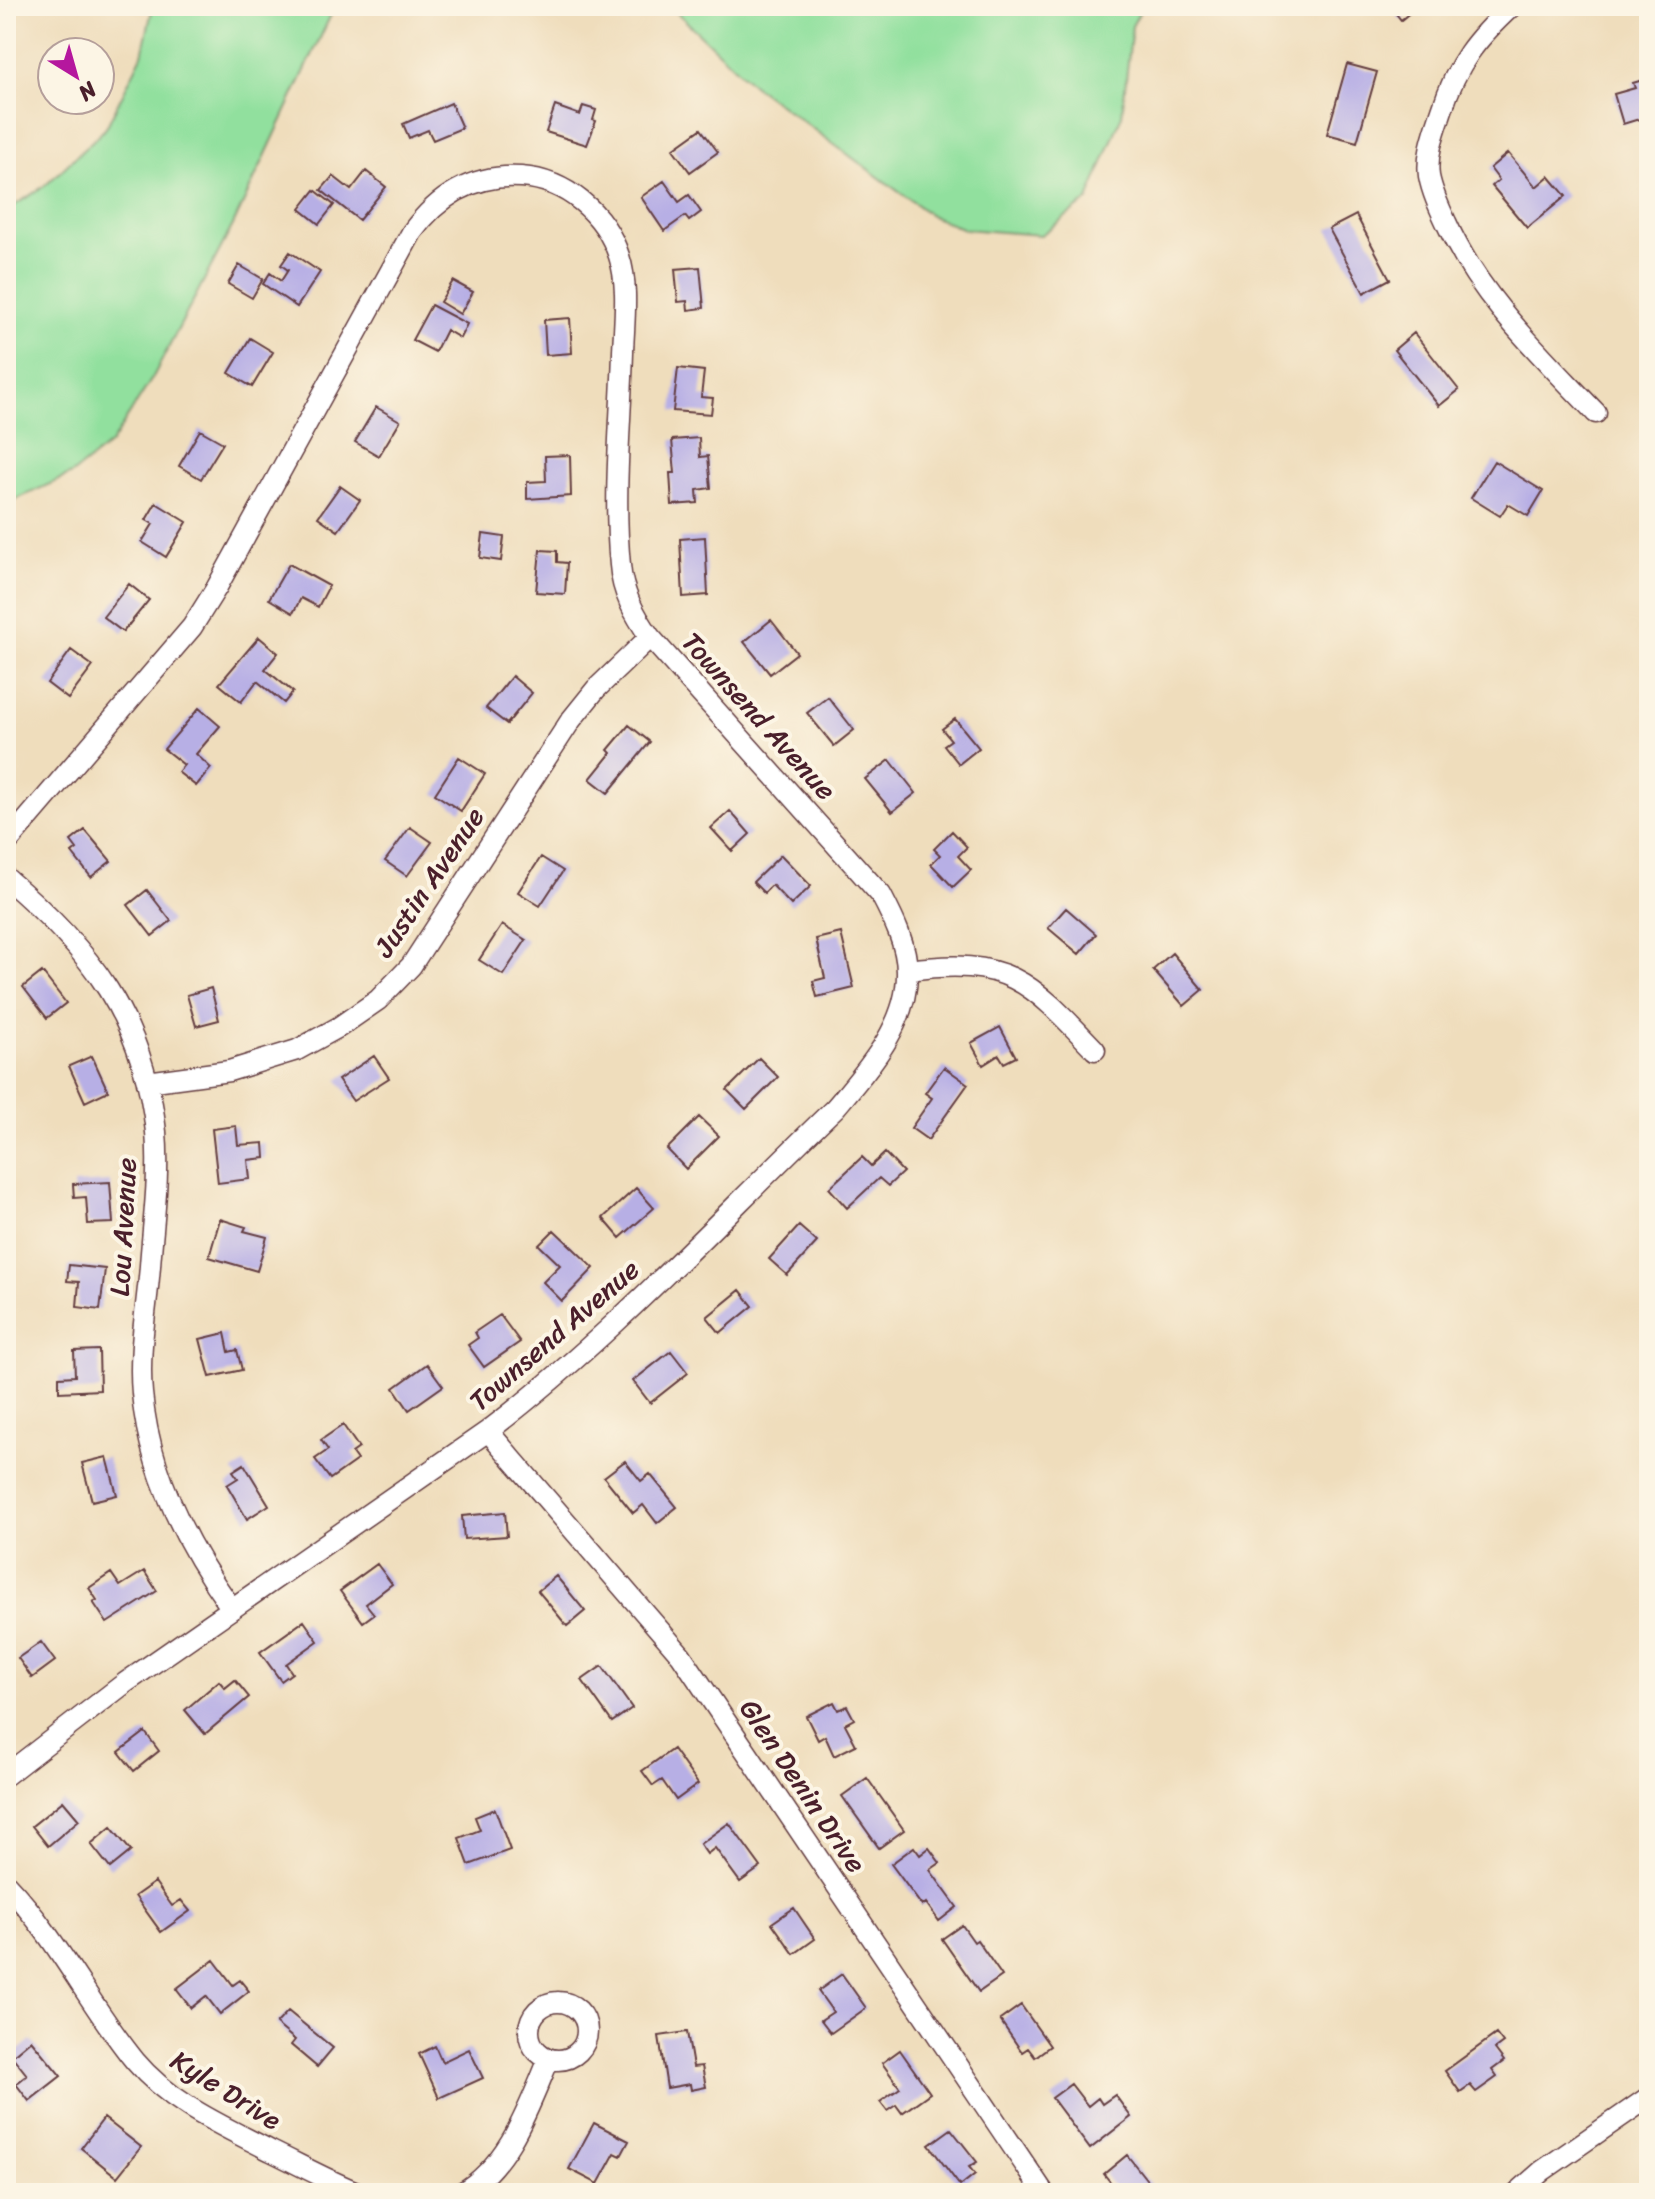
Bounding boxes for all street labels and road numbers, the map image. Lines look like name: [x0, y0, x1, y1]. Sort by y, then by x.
street label: Townsend Avenue: [669, 620, 849, 812]
street label: Justin Avenue: [360, 797, 498, 968]
street label: Lou Avenue: [95, 1156, 151, 1298]
street label: Townsend Avenue: [457, 1246, 651, 1424]
street label: Glen Denin Drive: [726, 1689, 880, 1883]
street label: Kyle Drive: [161, 2036, 291, 2144]

